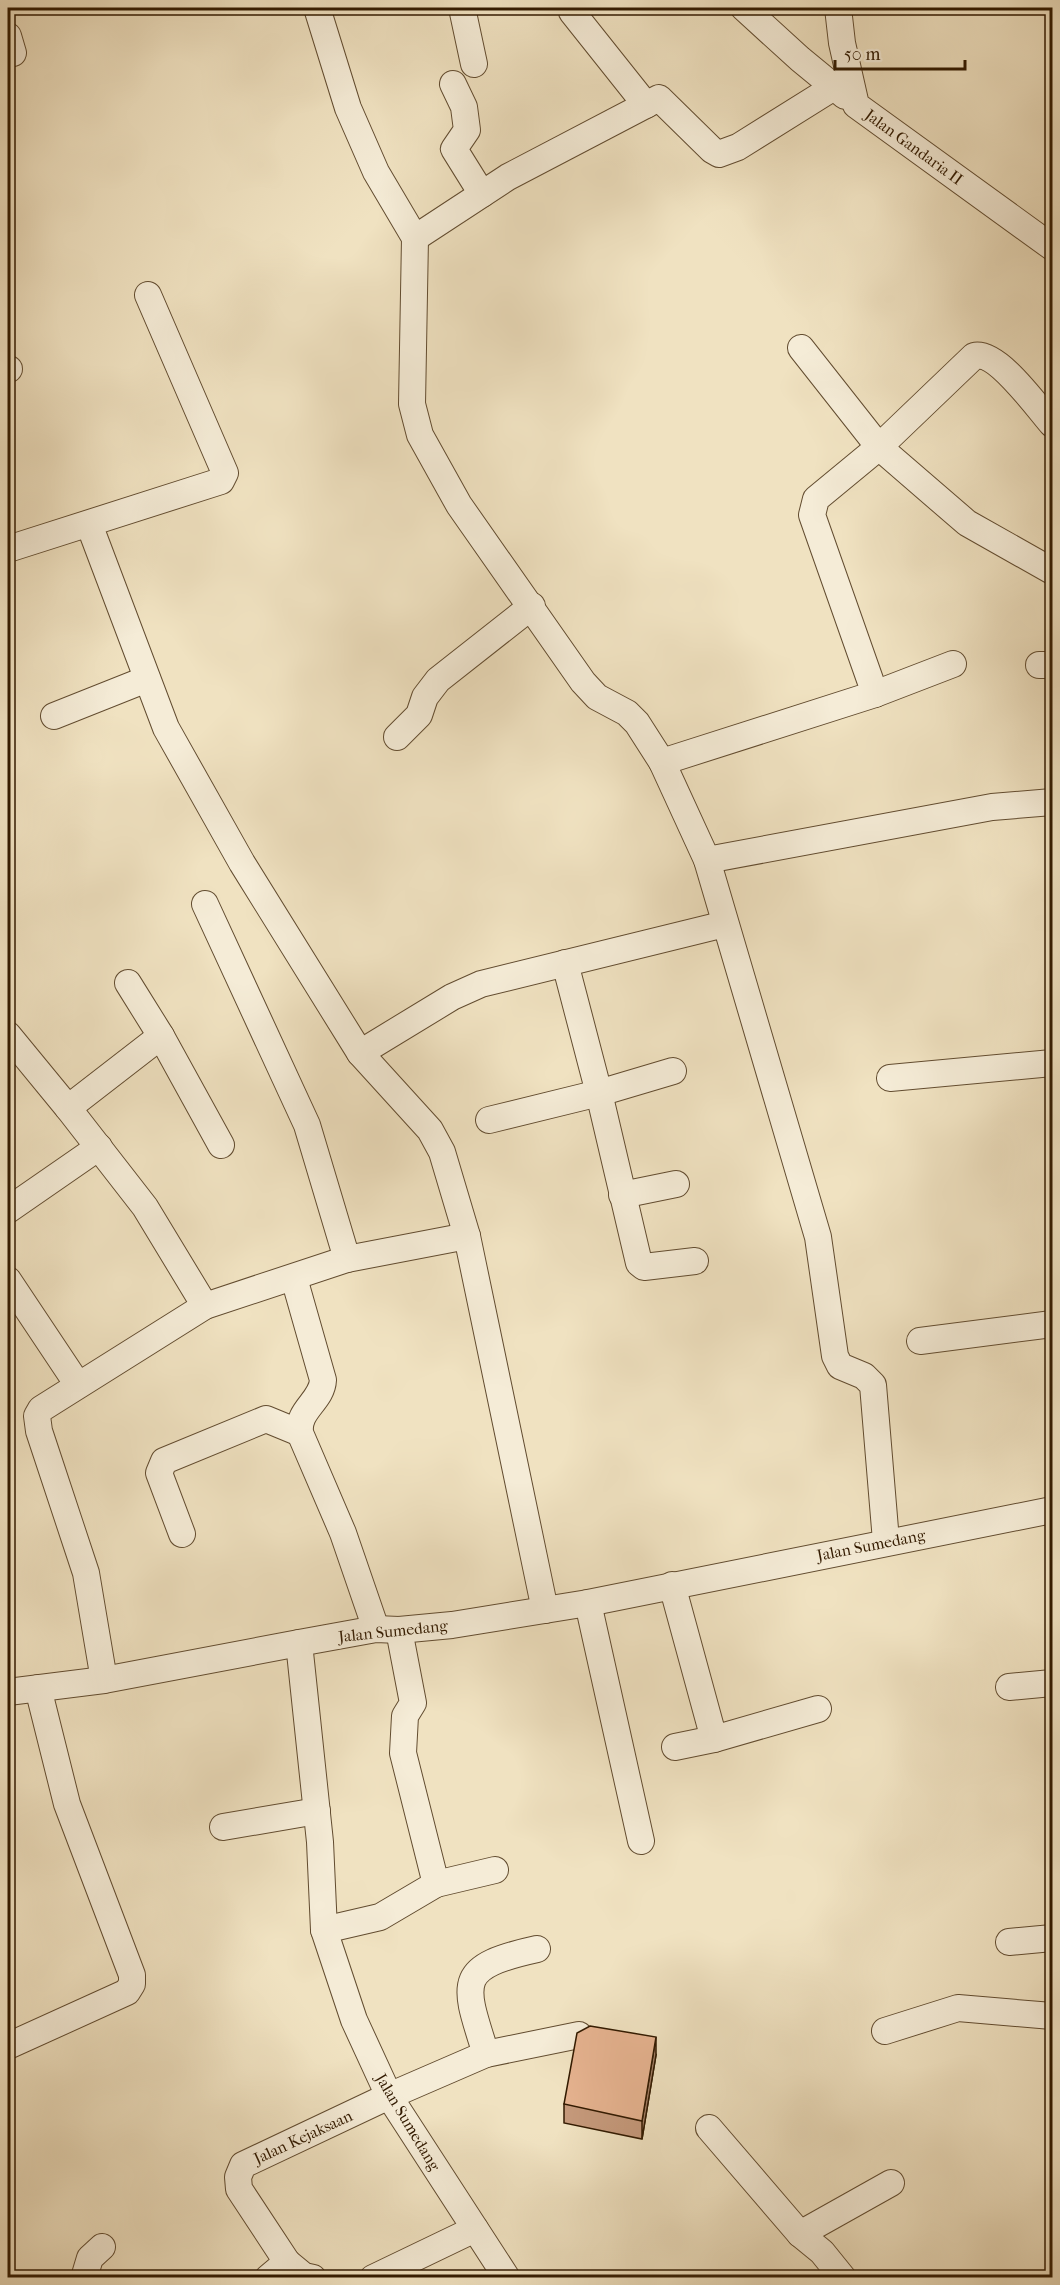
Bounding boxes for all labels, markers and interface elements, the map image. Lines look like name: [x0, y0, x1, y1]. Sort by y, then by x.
scale bar: [835, 33, 966, 71]
text: 50 m: [844, 44, 881, 65]
street label: Jalan Gandaria II: [860, 104, 967, 189]
street label: Jalan Sumedang: [813, 1525, 927, 1565]
street label: Jalan Sumedang: [335, 1616, 449, 1646]
street label: Jalan Sumedang: [371, 2068, 445, 2174]
street label: Jalan Kejaksaan: [249, 2106, 356, 2169]

